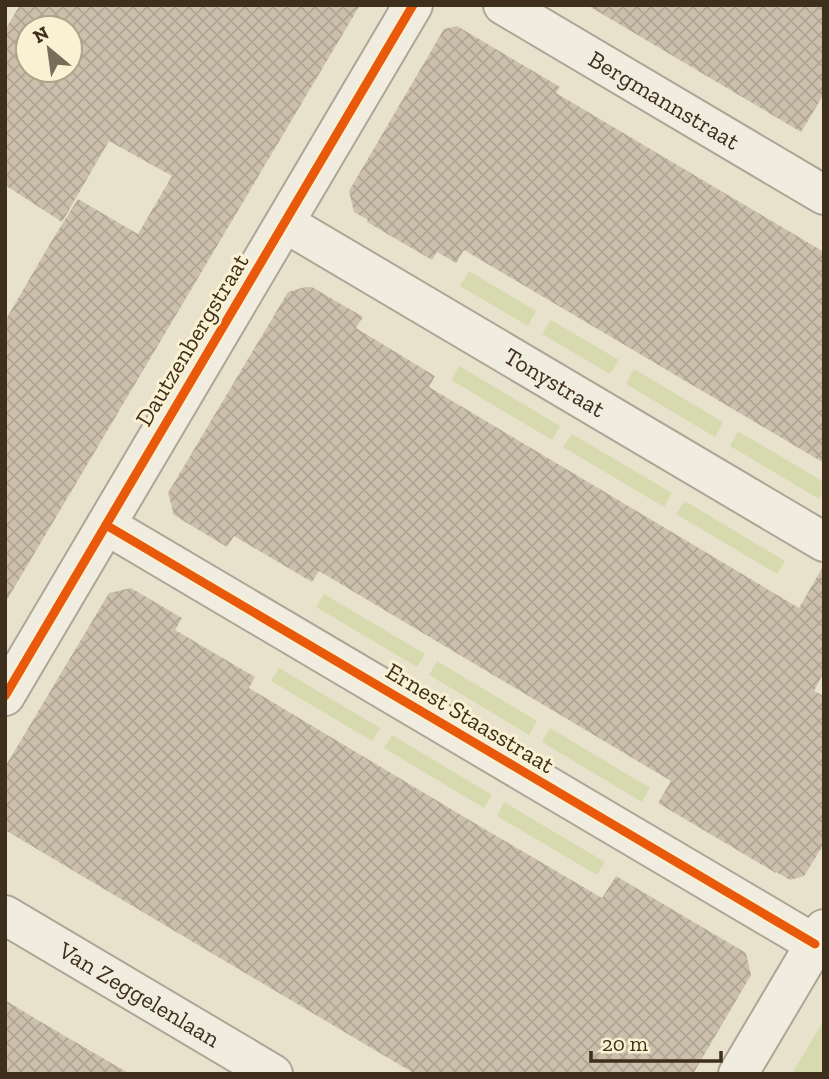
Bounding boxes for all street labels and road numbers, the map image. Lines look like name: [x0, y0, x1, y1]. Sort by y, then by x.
street label: Bergmannstraat: [583, 44, 745, 156]
street label: Dautzenbergstraat: [129, 248, 254, 431]
street label: Tonystraat: [499, 341, 610, 423]
street label: Ernest Staasstraat: [381, 656, 560, 779]
street label: Van Zeggelenlaan: [53, 935, 225, 1053]

